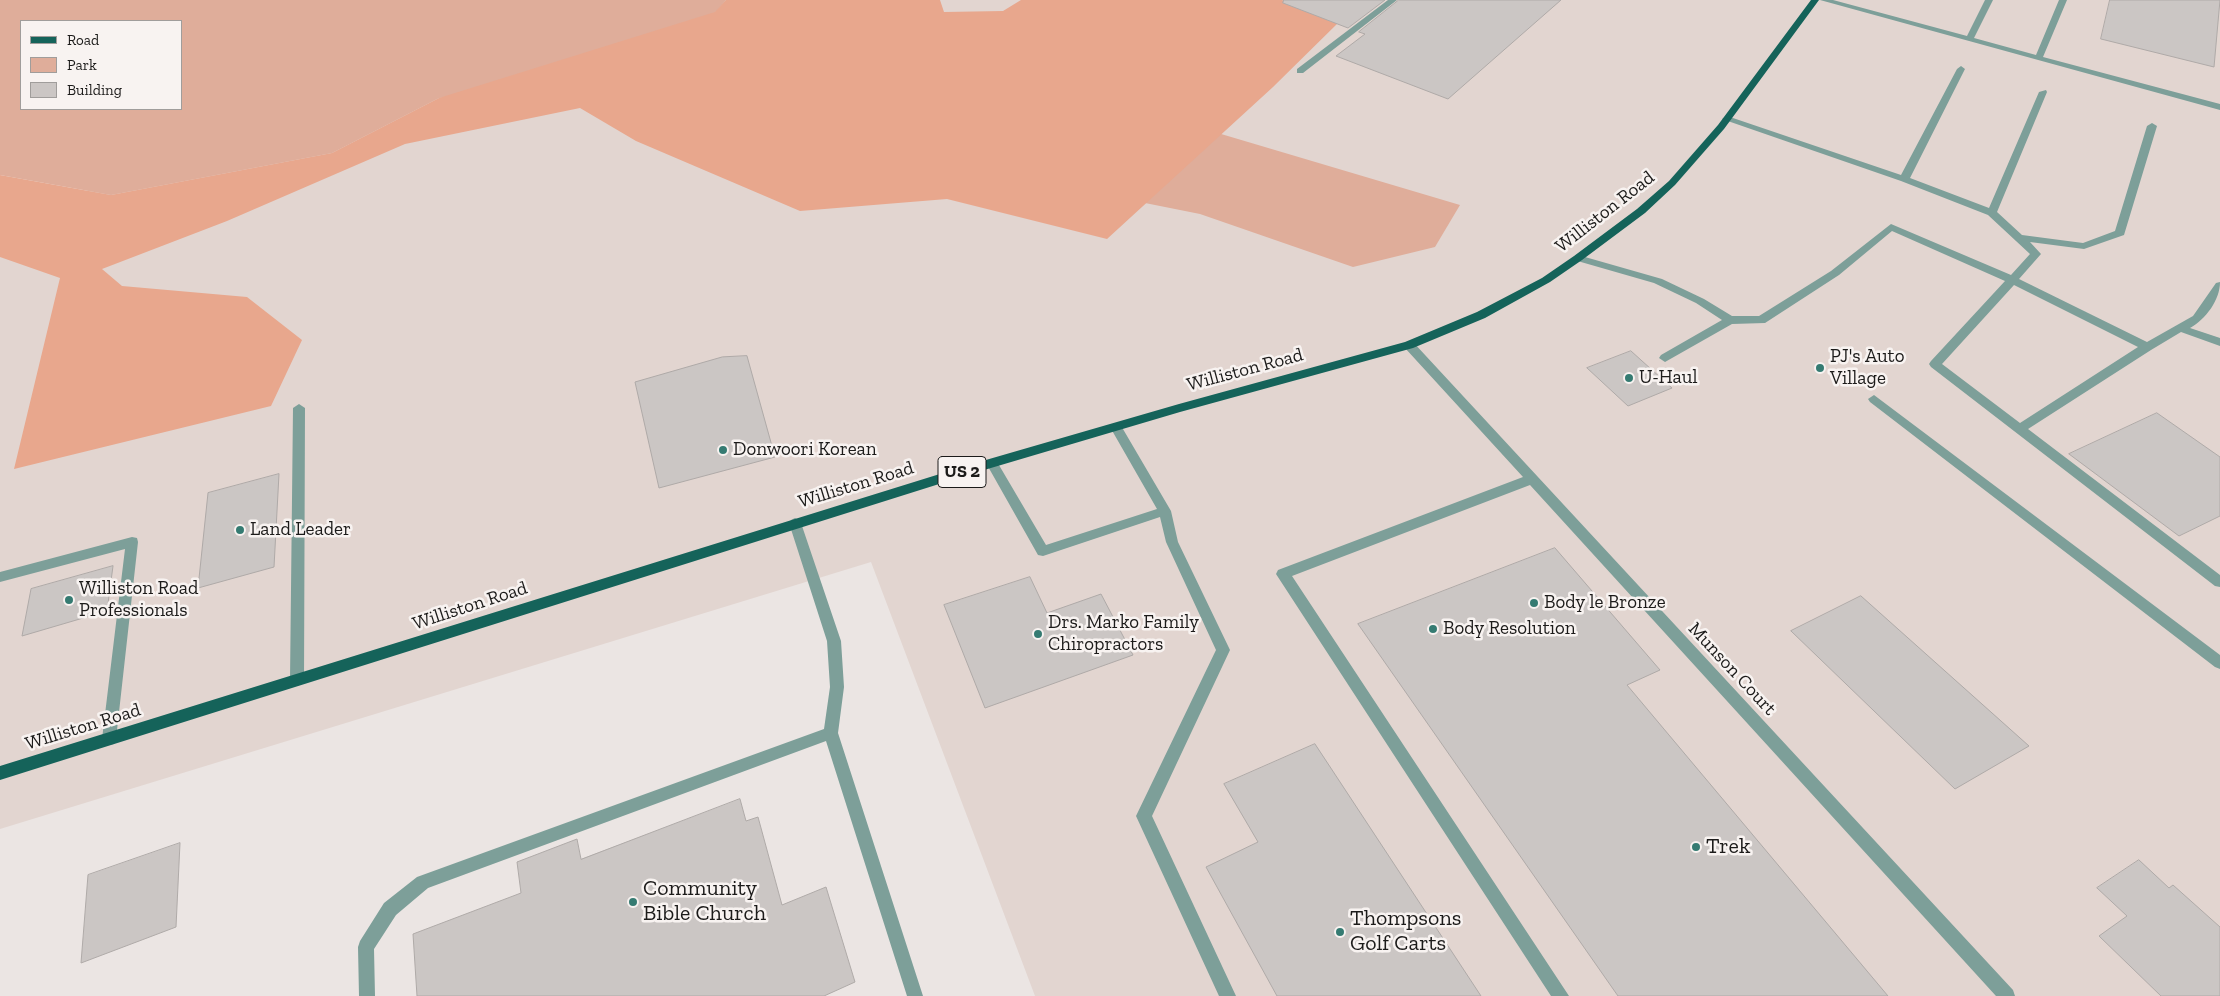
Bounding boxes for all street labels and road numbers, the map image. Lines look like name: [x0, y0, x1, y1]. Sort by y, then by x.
street label: Williston Road: [1551, 166, 1659, 258]
street label: Williston Road: [1184, 344, 1306, 396]
street label: Williston Road: [796, 457, 916, 513]
road number: US 2: [938, 457, 986, 488]
street label: Williston Road: [410, 577, 530, 635]
street label: Munson Court: [1683, 618, 1781, 720]
street label: Williston Road: [23, 699, 143, 755]

